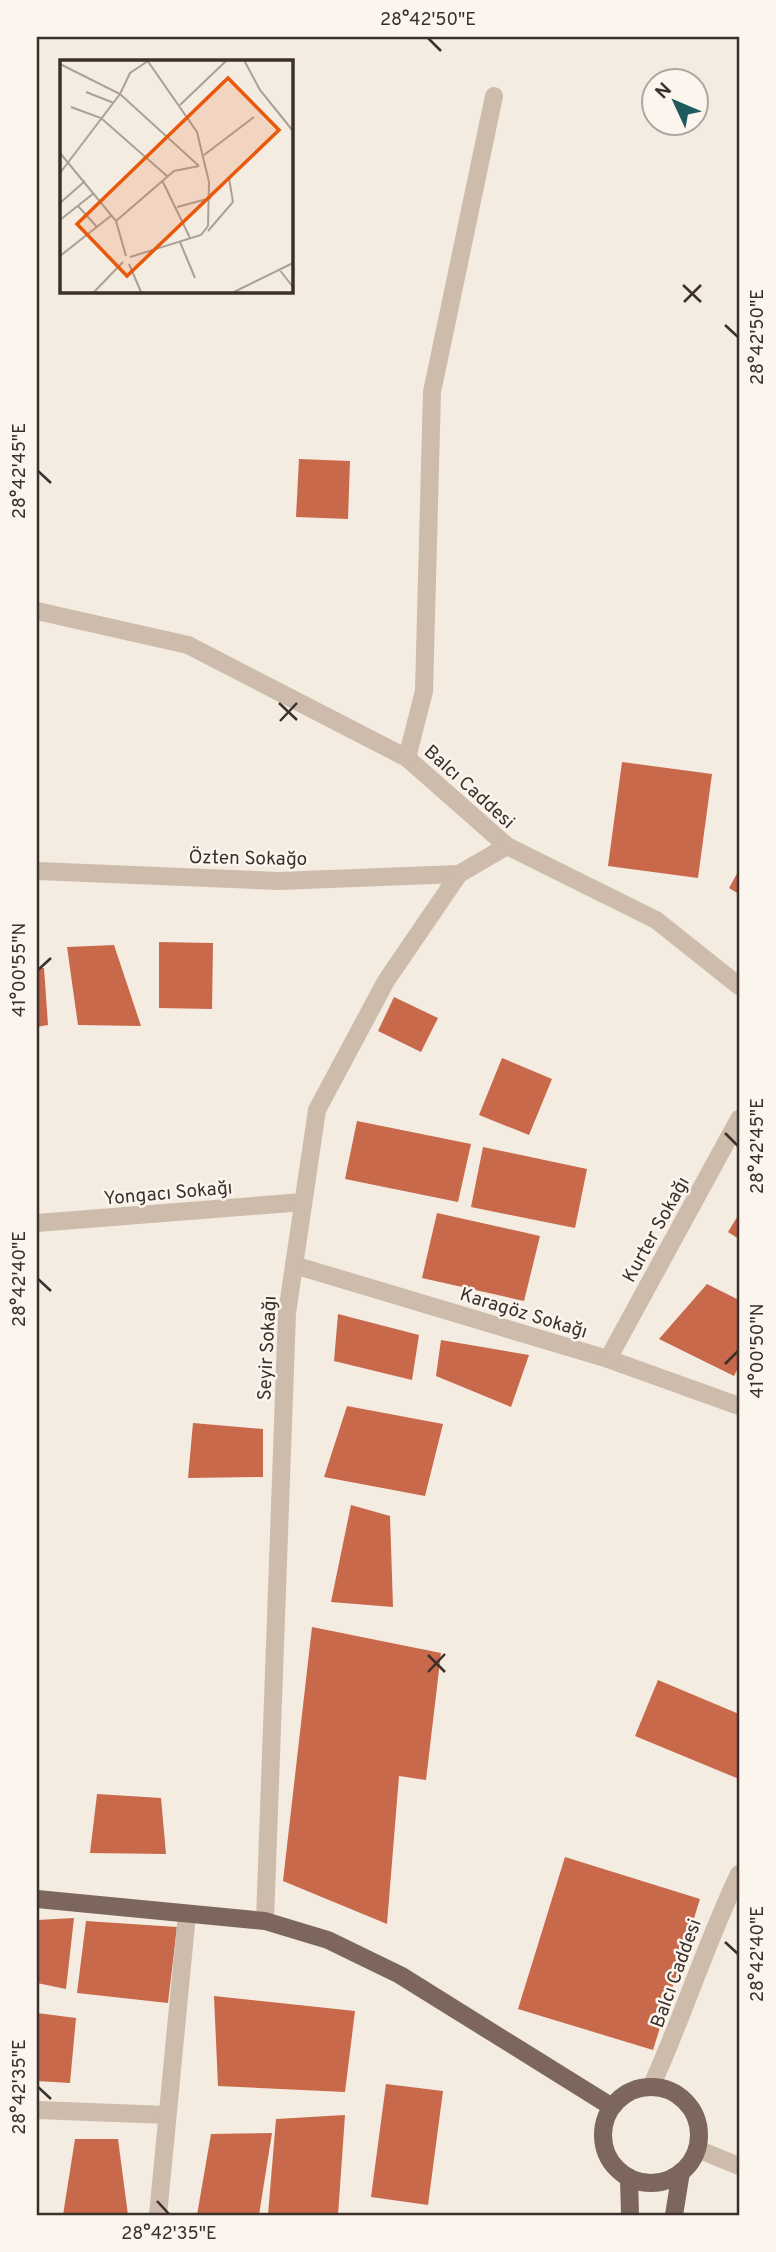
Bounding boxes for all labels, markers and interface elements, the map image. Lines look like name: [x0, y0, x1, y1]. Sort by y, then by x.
text: 28°42'50"E: [380, 9, 476, 32]
inset map: [60, 60, 292, 292]
north arrow: [640, 66, 710, 136]
text: N: [651, 78, 678, 105]
text: 28°42'50"E: [747, 289, 770, 385]
text: 28°42'45"E: [9, 423, 32, 519]
street label: Balcı Caddesi: [418, 740, 519, 835]
street label: Özten Sokağo: [188, 845, 308, 872]
text: 41°00'55"N: [9, 923, 32, 1017]
text: 28°42'45"E: [747, 1098, 770, 1194]
street label: Kurter Sokağı: [618, 1173, 696, 1287]
street label: Yongacı Sokağı: [103, 1176, 233, 1212]
text: 28°42'40"E: [9, 1231, 32, 1327]
street label: Karagöz Sokağı: [457, 1283, 590, 1345]
street label: Seyir Sokağı: [253, 1295, 283, 1401]
text: 41°00'50"N: [747, 1304, 770, 1398]
text: 28°42'40"E: [747, 1906, 770, 2002]
street label: Balcı Caddesi: [646, 1916, 708, 2031]
text: 28°42'35"E: [9, 2039, 32, 2135]
text: 28°42'35"E: [121, 2223, 217, 2246]

